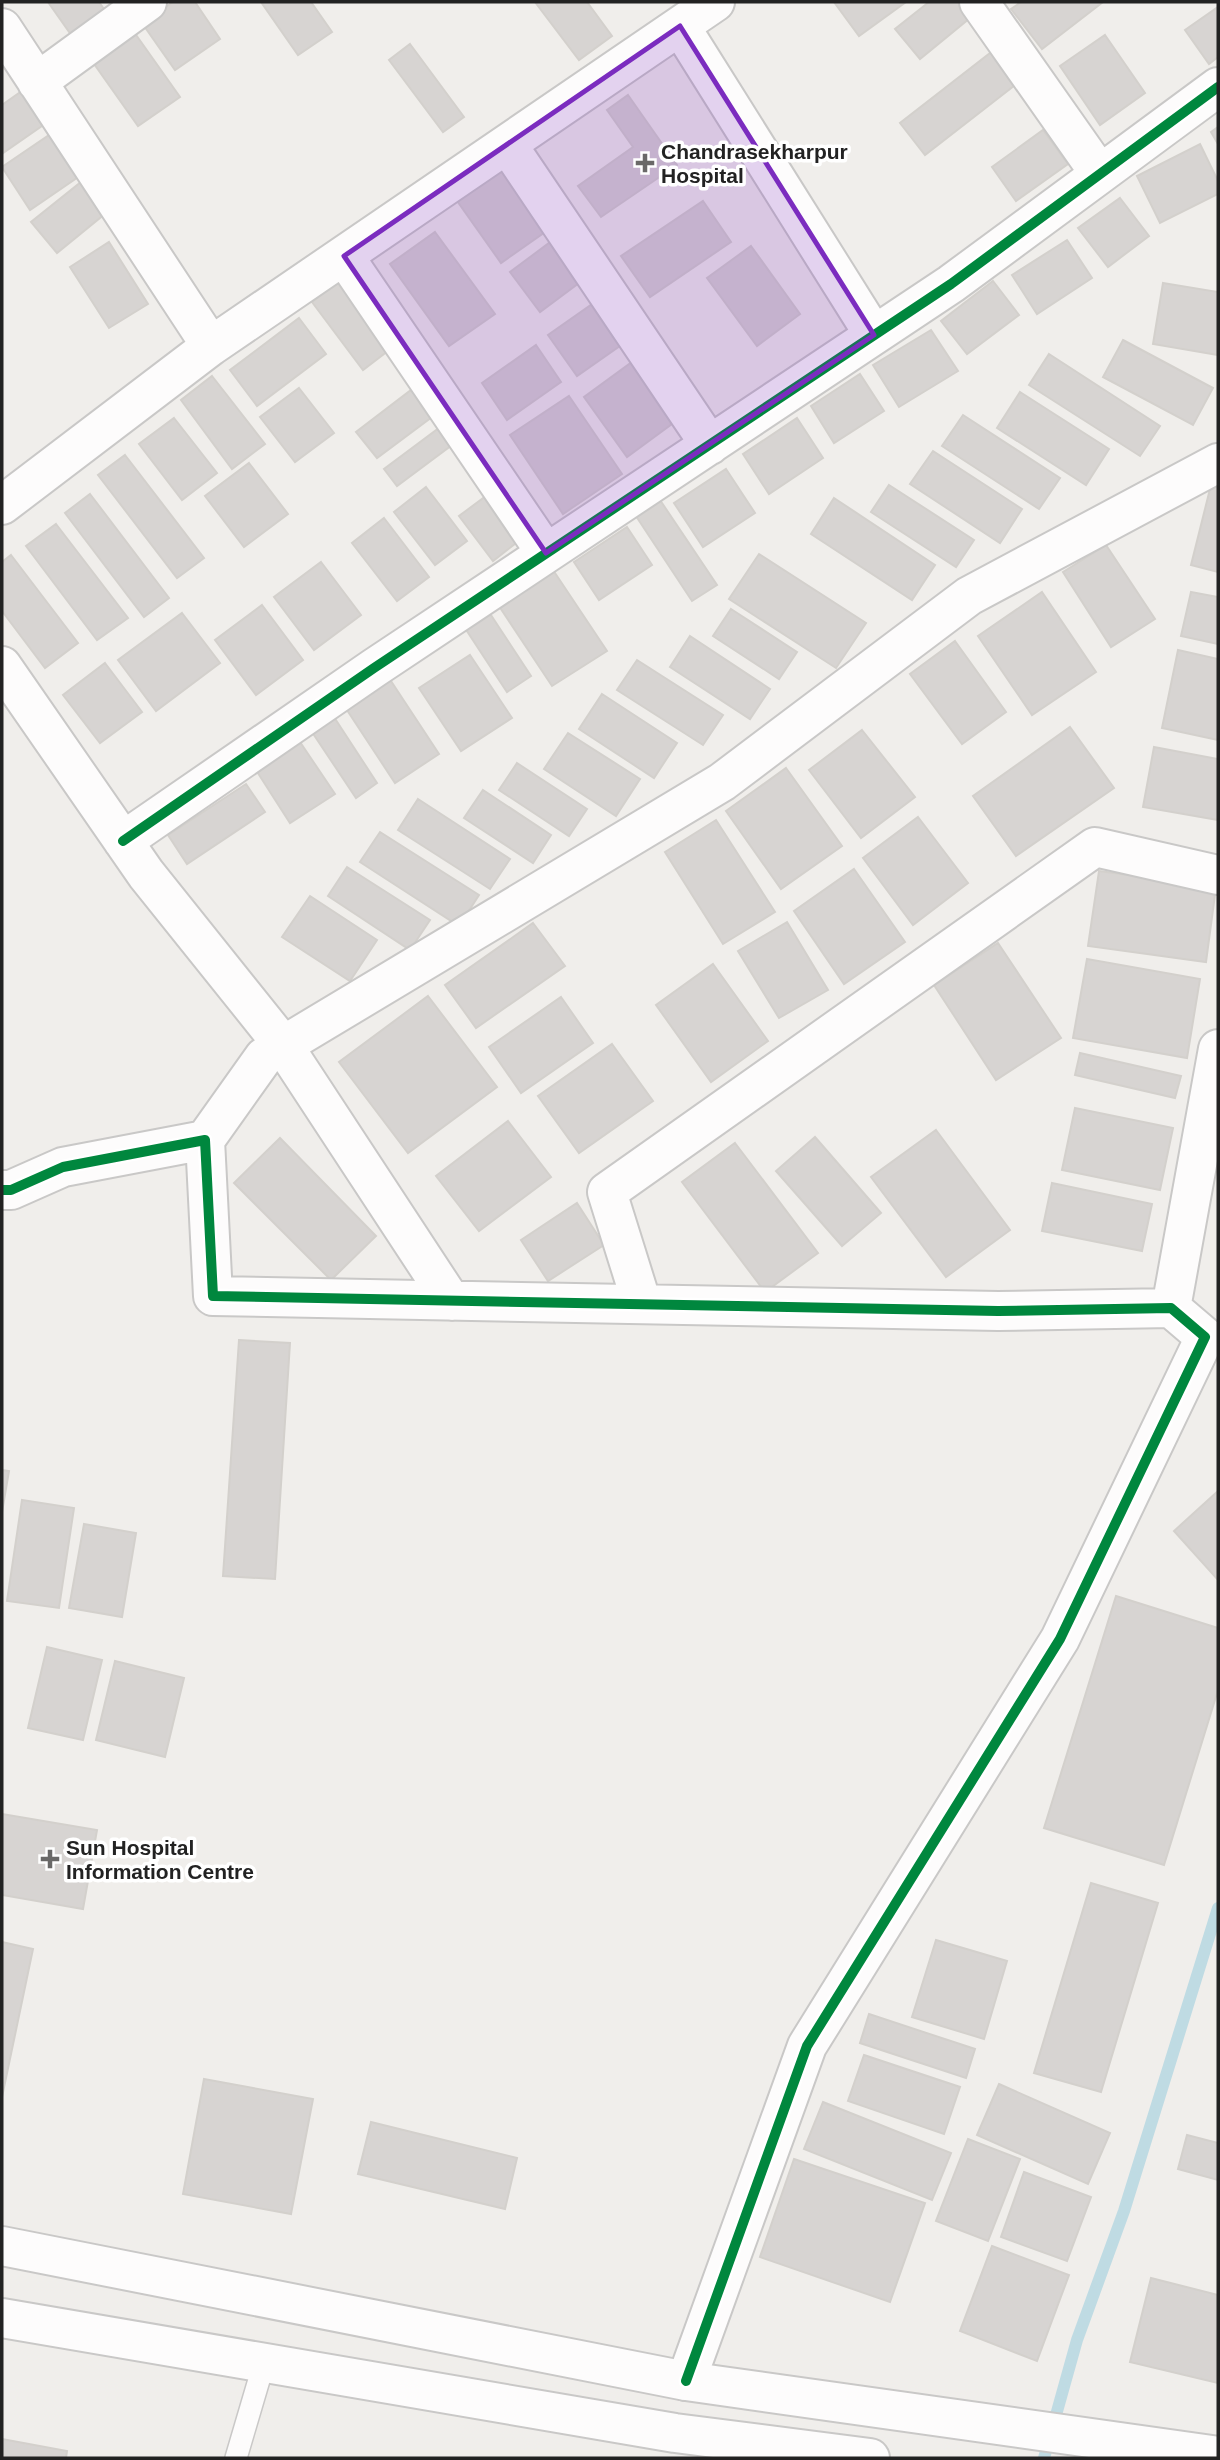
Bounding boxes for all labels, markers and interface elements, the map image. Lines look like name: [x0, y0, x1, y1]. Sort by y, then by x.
place label: Chandrasekharpur Hospital: [661, 140, 848, 187]
marker: Chandrasekharpur Hospital: [635, 153, 655, 173]
place label: Sun Hospital Information Centre: [66, 1836, 254, 1883]
marker: Sun Hospital Information Centre: [40, 1849, 60, 1869]

